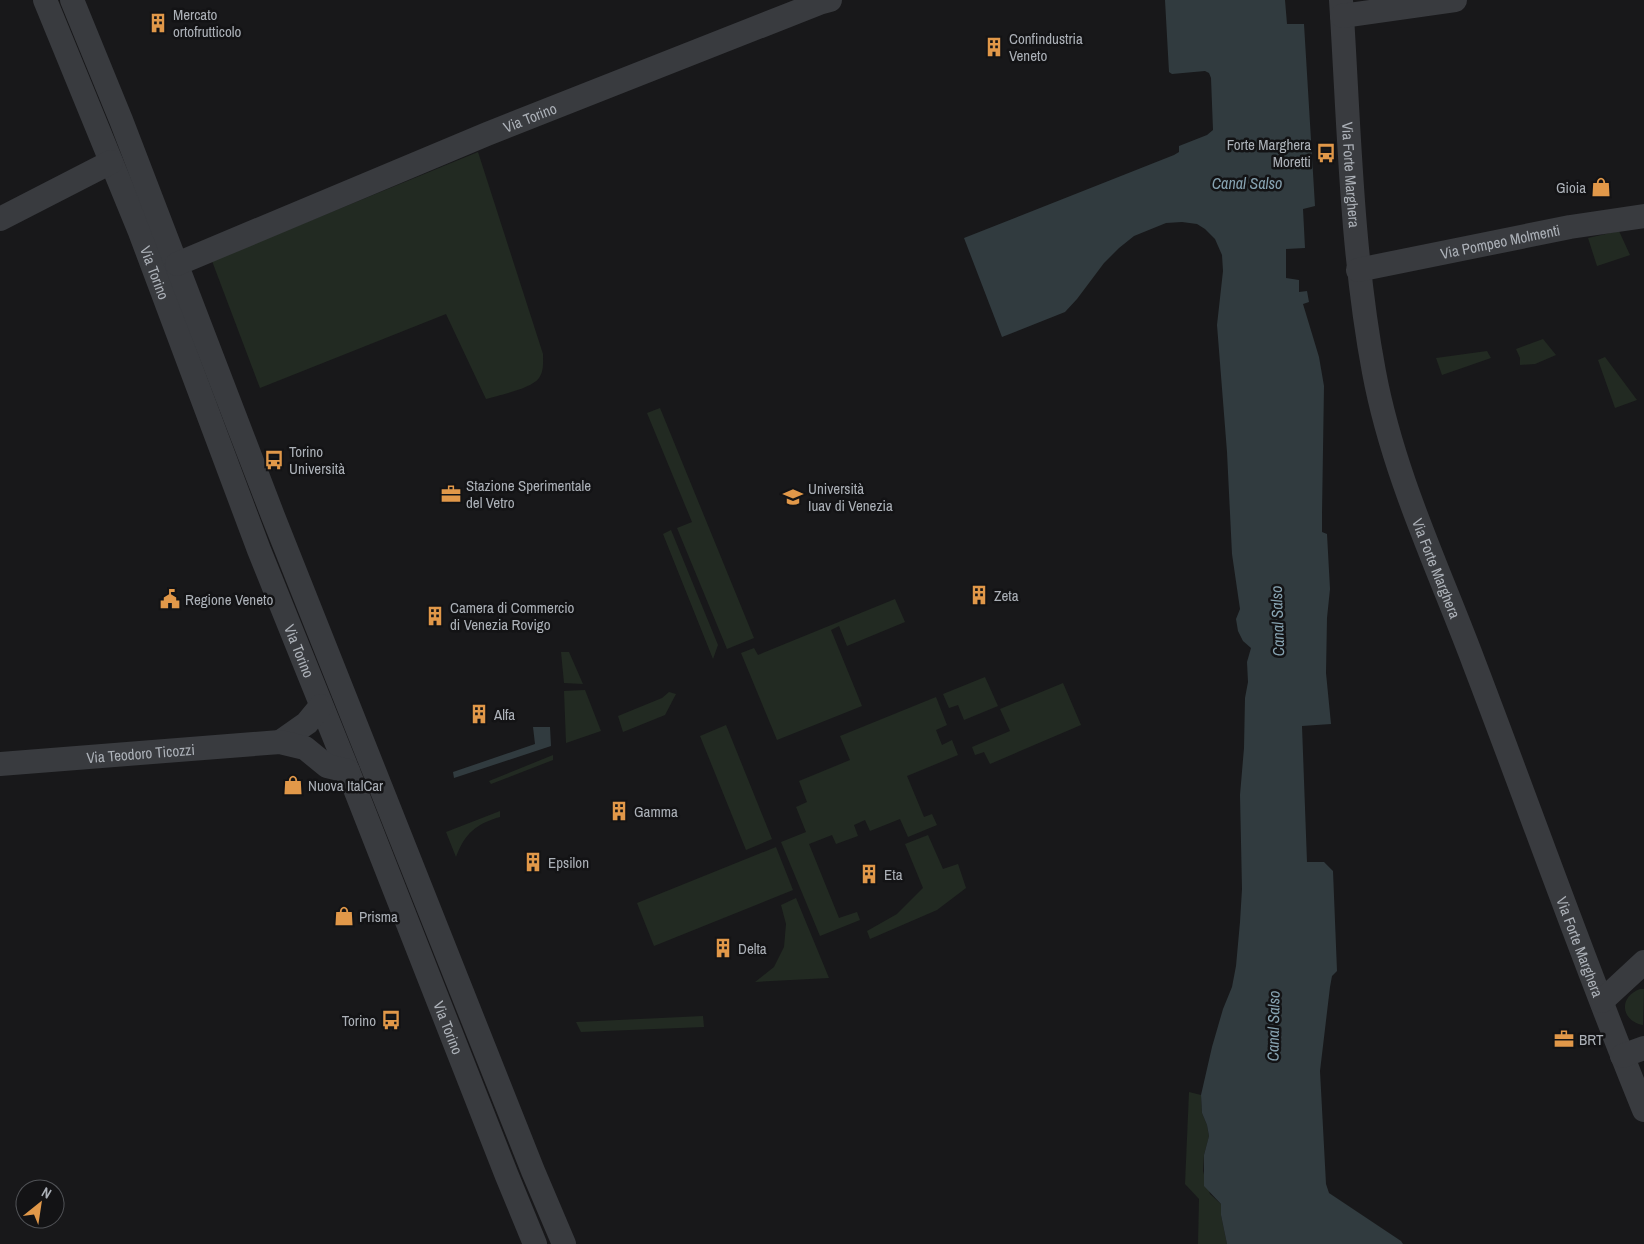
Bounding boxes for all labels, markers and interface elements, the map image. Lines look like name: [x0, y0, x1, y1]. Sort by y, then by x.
place label: Mercato ortofrutticolo: [173, 4, 242, 42]
building icon: Mercato ortofrutticolo: [147, 12, 169, 34]
place label: Confindustria Veneto: [1009, 28, 1083, 66]
building icon: Confindustria Veneto: [983, 36, 1005, 58]
street label: Via Torino: [500, 97, 560, 137]
street label: Via Forte Marghera: [1337, 121, 1366, 229]
place label: Forte Marghera Moretti: [1227, 134, 1311, 172]
bus stop icon: Forte Marghera Moretti: [1315, 142, 1337, 164]
water label: Canal Salso: [1212, 172, 1282, 194]
shop icon: Gioia: [1590, 176, 1612, 198]
place label: Gioia: [1556, 177, 1586, 198]
street label: Via Pompeo Molmenti: [1438, 219, 1562, 264]
street label: Via Torino: [136, 243, 175, 302]
place label: Torino Università: [289, 441, 345, 479]
bus stop icon: Torino Università: [263, 449, 285, 471]
place label: Stazione Sperimentale del Vetro: [466, 475, 591, 513]
place label: Università Iuav di Venezia: [808, 478, 893, 516]
office icon: Stazione Sperimentale del Vetro: [440, 483, 462, 505]
school or university icon: Università Iuav di Venezia: [782, 486, 804, 508]
street label: Via Forte Marghera: [1407, 515, 1466, 621]
building icon: Zeta: [968, 584, 990, 606]
place label: Zeta: [994, 585, 1019, 606]
water label: Canal Salso: [1265, 585, 1289, 657]
public building icon: Regione Veneto: [159, 588, 181, 610]
place label: Regione Veneto: [185, 589, 273, 610]
place label: Camera di Commercio di Venezia Rovigo: [450, 597, 575, 635]
building icon: Camera di Commercio di Venezia Rovigo: [424, 605, 446, 627]
street label: Via Torino: [279, 621, 320, 681]
building icon: Alfa: [468, 703, 490, 725]
place label: Alfa: [493, 704, 515, 725]
street label: Via Teodoro Ticozzi: [86, 738, 196, 768]
shop icon: Nuova ItalCar: [282, 774, 304, 796]
place label: Nuova ItalCar: [308, 775, 383, 796]
building icon: Gamma: [608, 800, 630, 822]
place label: Gamma: [634, 801, 678, 822]
building icon: Epsilon: [522, 851, 544, 873]
place label: Epsilon: [548, 852, 589, 873]
building icon: Eta: [858, 863, 880, 885]
place label: Eta: [884, 864, 903, 885]
street label: Via Forte Marghera: [1552, 894, 1609, 1000]
shop icon: Prisma: [333, 905, 355, 927]
place label: Prisma: [359, 906, 398, 927]
building icon: Delta: [712, 937, 734, 959]
place label: Delta: [738, 938, 767, 959]
water label: Canal Salso: [1261, 990, 1285, 1062]
street label: Via Torino: [429, 998, 469, 1057]
bus stop icon: Torino: [380, 1009, 402, 1031]
place label: Torino: [342, 1010, 376, 1031]
office icon: BRT: [1553, 1028, 1575, 1050]
place label: BRT: [1579, 1029, 1604, 1050]
north arrow: [15, 1179, 65, 1229]
text: N: [38, 1183, 55, 1203]

